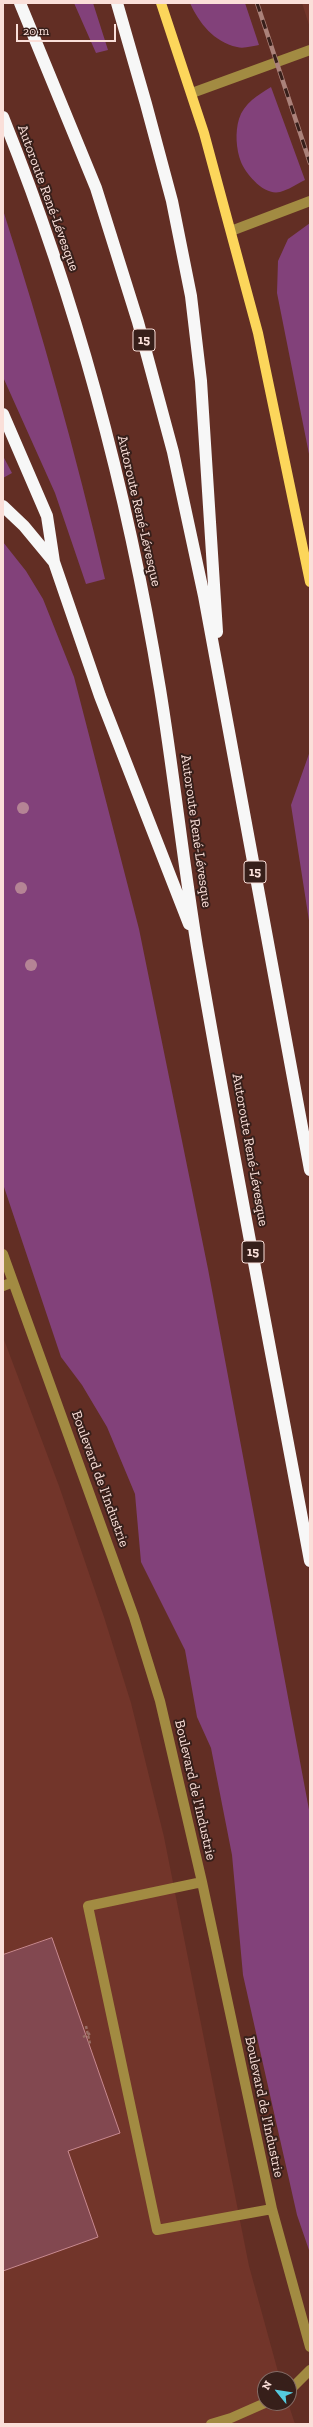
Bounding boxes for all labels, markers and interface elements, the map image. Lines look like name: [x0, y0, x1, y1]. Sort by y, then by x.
scale bar: [18, 16, 118, 42]
text: 20 m: [23, 24, 49, 38]
street label: Autoroute René-Lévesque: [14, 123, 82, 273]
road number: 15: [133, 329, 155, 351]
street label: Autoroute René-Lévesque: [113, 434, 165, 588]
street label: Autoroute René-Lévesque: [177, 753, 215, 909]
road number: 15: [244, 861, 266, 883]
street label: Autoroute René-Lévesque: [228, 1072, 272, 1228]
road number: 15: [242, 1241, 264, 1263]
street label: Boulevard de l'Industrie: [68, 1409, 132, 1549]
street label: Boulevard de l'Industrie: [171, 1718, 219, 1862]
street label: Boulevard de l'Industrie: [241, 2035, 287, 2179]
north arrow: [257, 2371, 297, 2411]
text: N: [259, 2378, 275, 2392]

